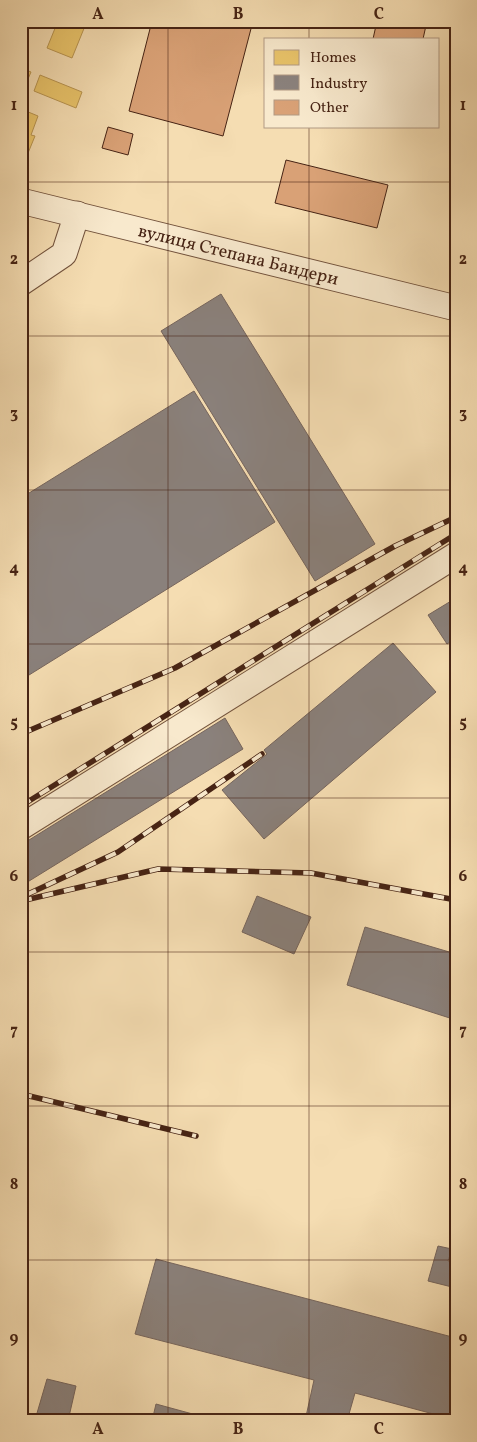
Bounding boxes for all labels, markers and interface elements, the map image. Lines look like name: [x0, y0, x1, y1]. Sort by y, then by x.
text: A: [92, 4, 104, 26]
text: B: [233, 4, 244, 26]
text: C: [374, 4, 384, 26]
legend: [264, 38, 440, 128]
text: Homes: [310, 48, 356, 69]
text: Industry: [310, 74, 367, 95]
text: 1: [11, 95, 17, 117]
text: 1: [460, 95, 466, 117]
text: Other: [310, 98, 349, 119]
street label: вулиця Степана Бандери: [135, 219, 341, 293]
text: 2: [10, 249, 18, 271]
text: 2: [459, 249, 467, 271]
text: 3: [10, 403, 18, 425]
text: 3: [459, 403, 467, 425]
text: 4: [9, 558, 19, 580]
text: 4: [458, 558, 468, 580]
text: 5: [10, 712, 18, 734]
text: 5: [459, 712, 467, 734]
text: 6: [10, 866, 19, 888]
text: 6: [459, 866, 468, 888]
text: 7: [10, 1020, 18, 1042]
text: 7: [459, 1020, 467, 1042]
text: 8: [10, 1174, 18, 1196]
text: 8: [459, 1174, 467, 1196]
text: 9: [10, 1328, 19, 1350]
text: 9: [459, 1328, 468, 1350]
text: A: [92, 1419, 104, 1441]
text: B: [233, 1419, 244, 1441]
text: C: [374, 1419, 384, 1441]

